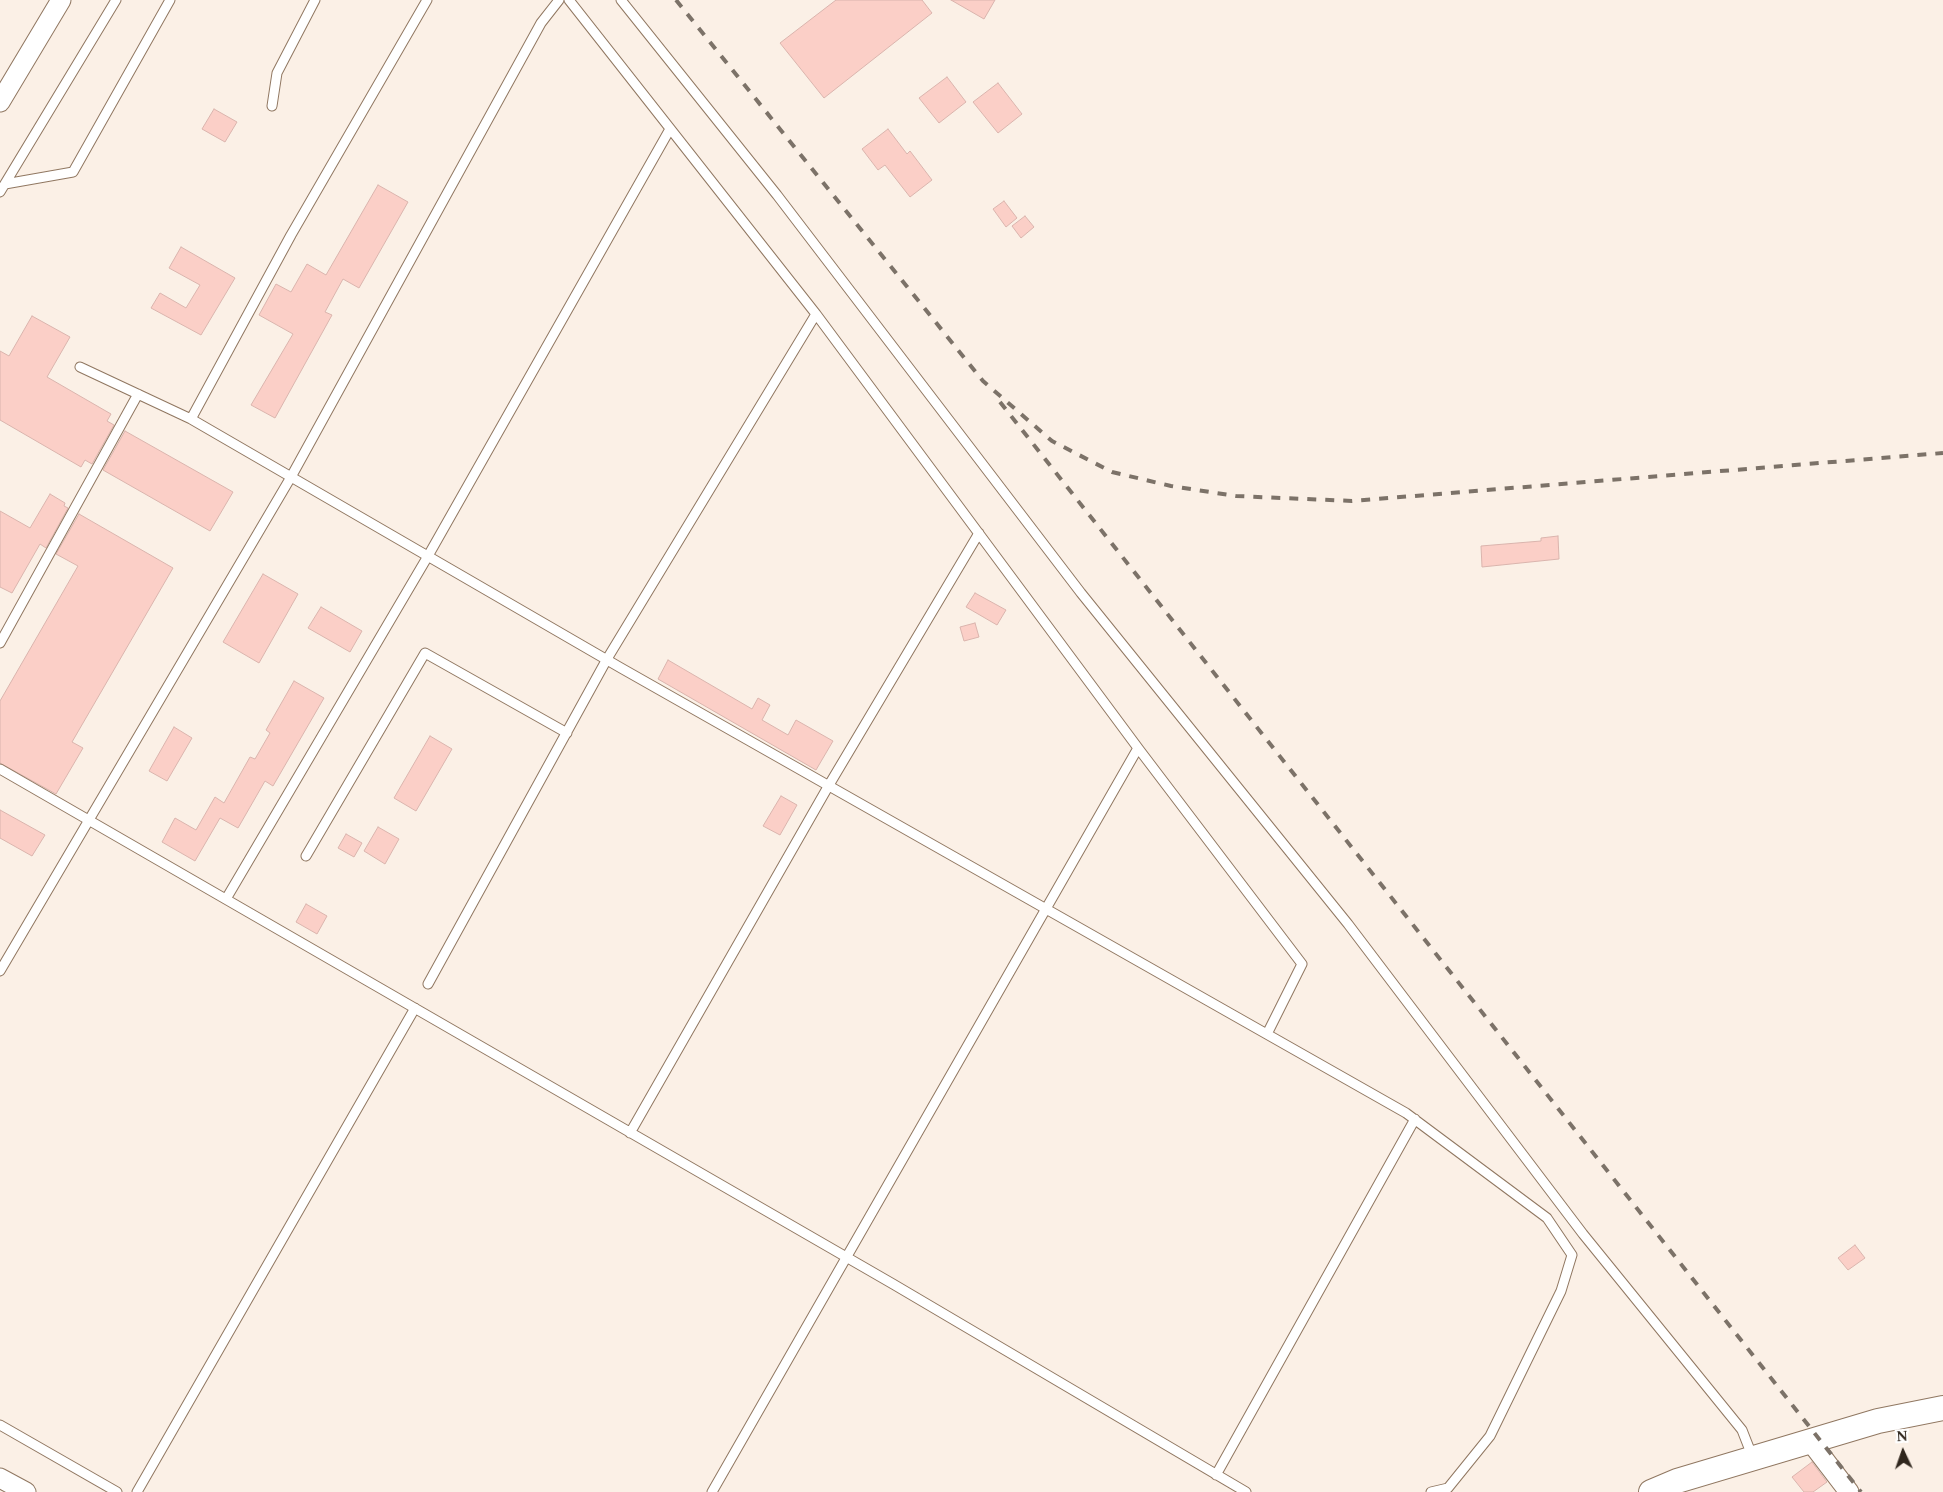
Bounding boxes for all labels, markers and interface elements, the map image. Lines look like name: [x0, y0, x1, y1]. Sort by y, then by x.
text: N: [1896, 1426, 1908, 1447]
north arrow: [1878, 1427, 1928, 1477]

